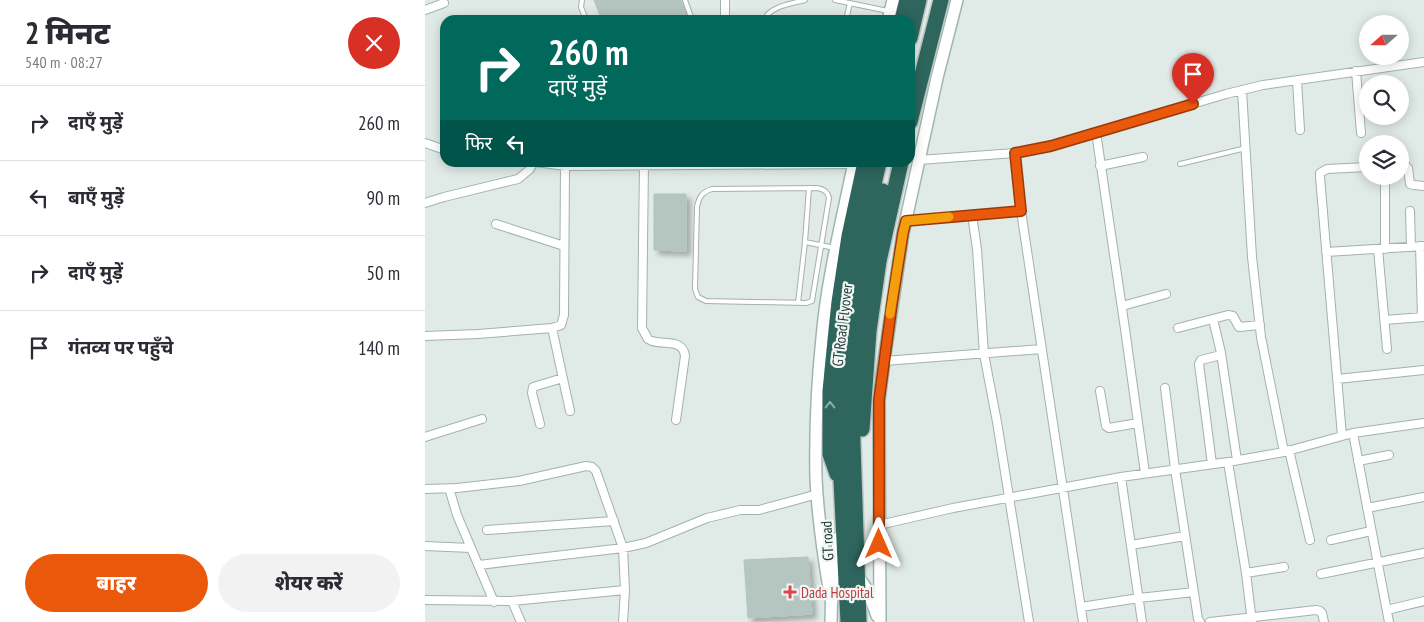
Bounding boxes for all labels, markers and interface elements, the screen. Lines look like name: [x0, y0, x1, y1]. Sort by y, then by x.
text: 2 मिनट: [25, 13, 110, 52]
north arrow: [1359, 15, 1409, 65]
map controls: [1359, 15, 1409, 185]
button: close: [348, 17, 400, 69]
text: 260 m: [548, 29, 629, 75]
icon: right: [465, 35, 530, 100]
text: 540 m · 08:27: [25, 52, 103, 72]
pin: [1172, 53, 1214, 104]
icon: arrive: [1179, 60, 1207, 88]
text: दाएँ मुड़ें: [548, 73, 607, 101]
button: search: [1359, 75, 1409, 125]
icon: right: [25, 109, 53, 137]
text: दाएँ मुड़ें: [68, 110, 123, 134]
text: 260 m: [358, 111, 400, 135]
icon: left: [502, 130, 530, 158]
text: फिर: [465, 131, 492, 155]
button: layers: [1359, 135, 1409, 185]
icon: left: [25, 184, 53, 212]
text: बाएँ मुड़ें: [68, 185, 124, 209]
text: 90 m: [367, 186, 400, 210]
icon: right: [25, 259, 53, 287]
text: दाएँ मुड़ें: [68, 260, 123, 284]
text: 50 m: [367, 261, 400, 285]
street label: GT Road Flyover: [827, 282, 857, 368]
icon: arrive: [25, 334, 53, 362]
text: गंतव्य पर पहुँचे: [68, 335, 173, 359]
text: 140 m: [358, 336, 400, 360]
one-way arrow: [825, 401, 835, 409]
position arrow: [852, 517, 904, 569]
street label: GT road: [816, 521, 838, 561]
button: बाहर: [25, 554, 208, 612]
button: शेयर करें: [218, 554, 400, 612]
place label: Dada Hospital: [801, 583, 874, 602]
marker: Dada Hospital: [783, 585, 797, 599]

